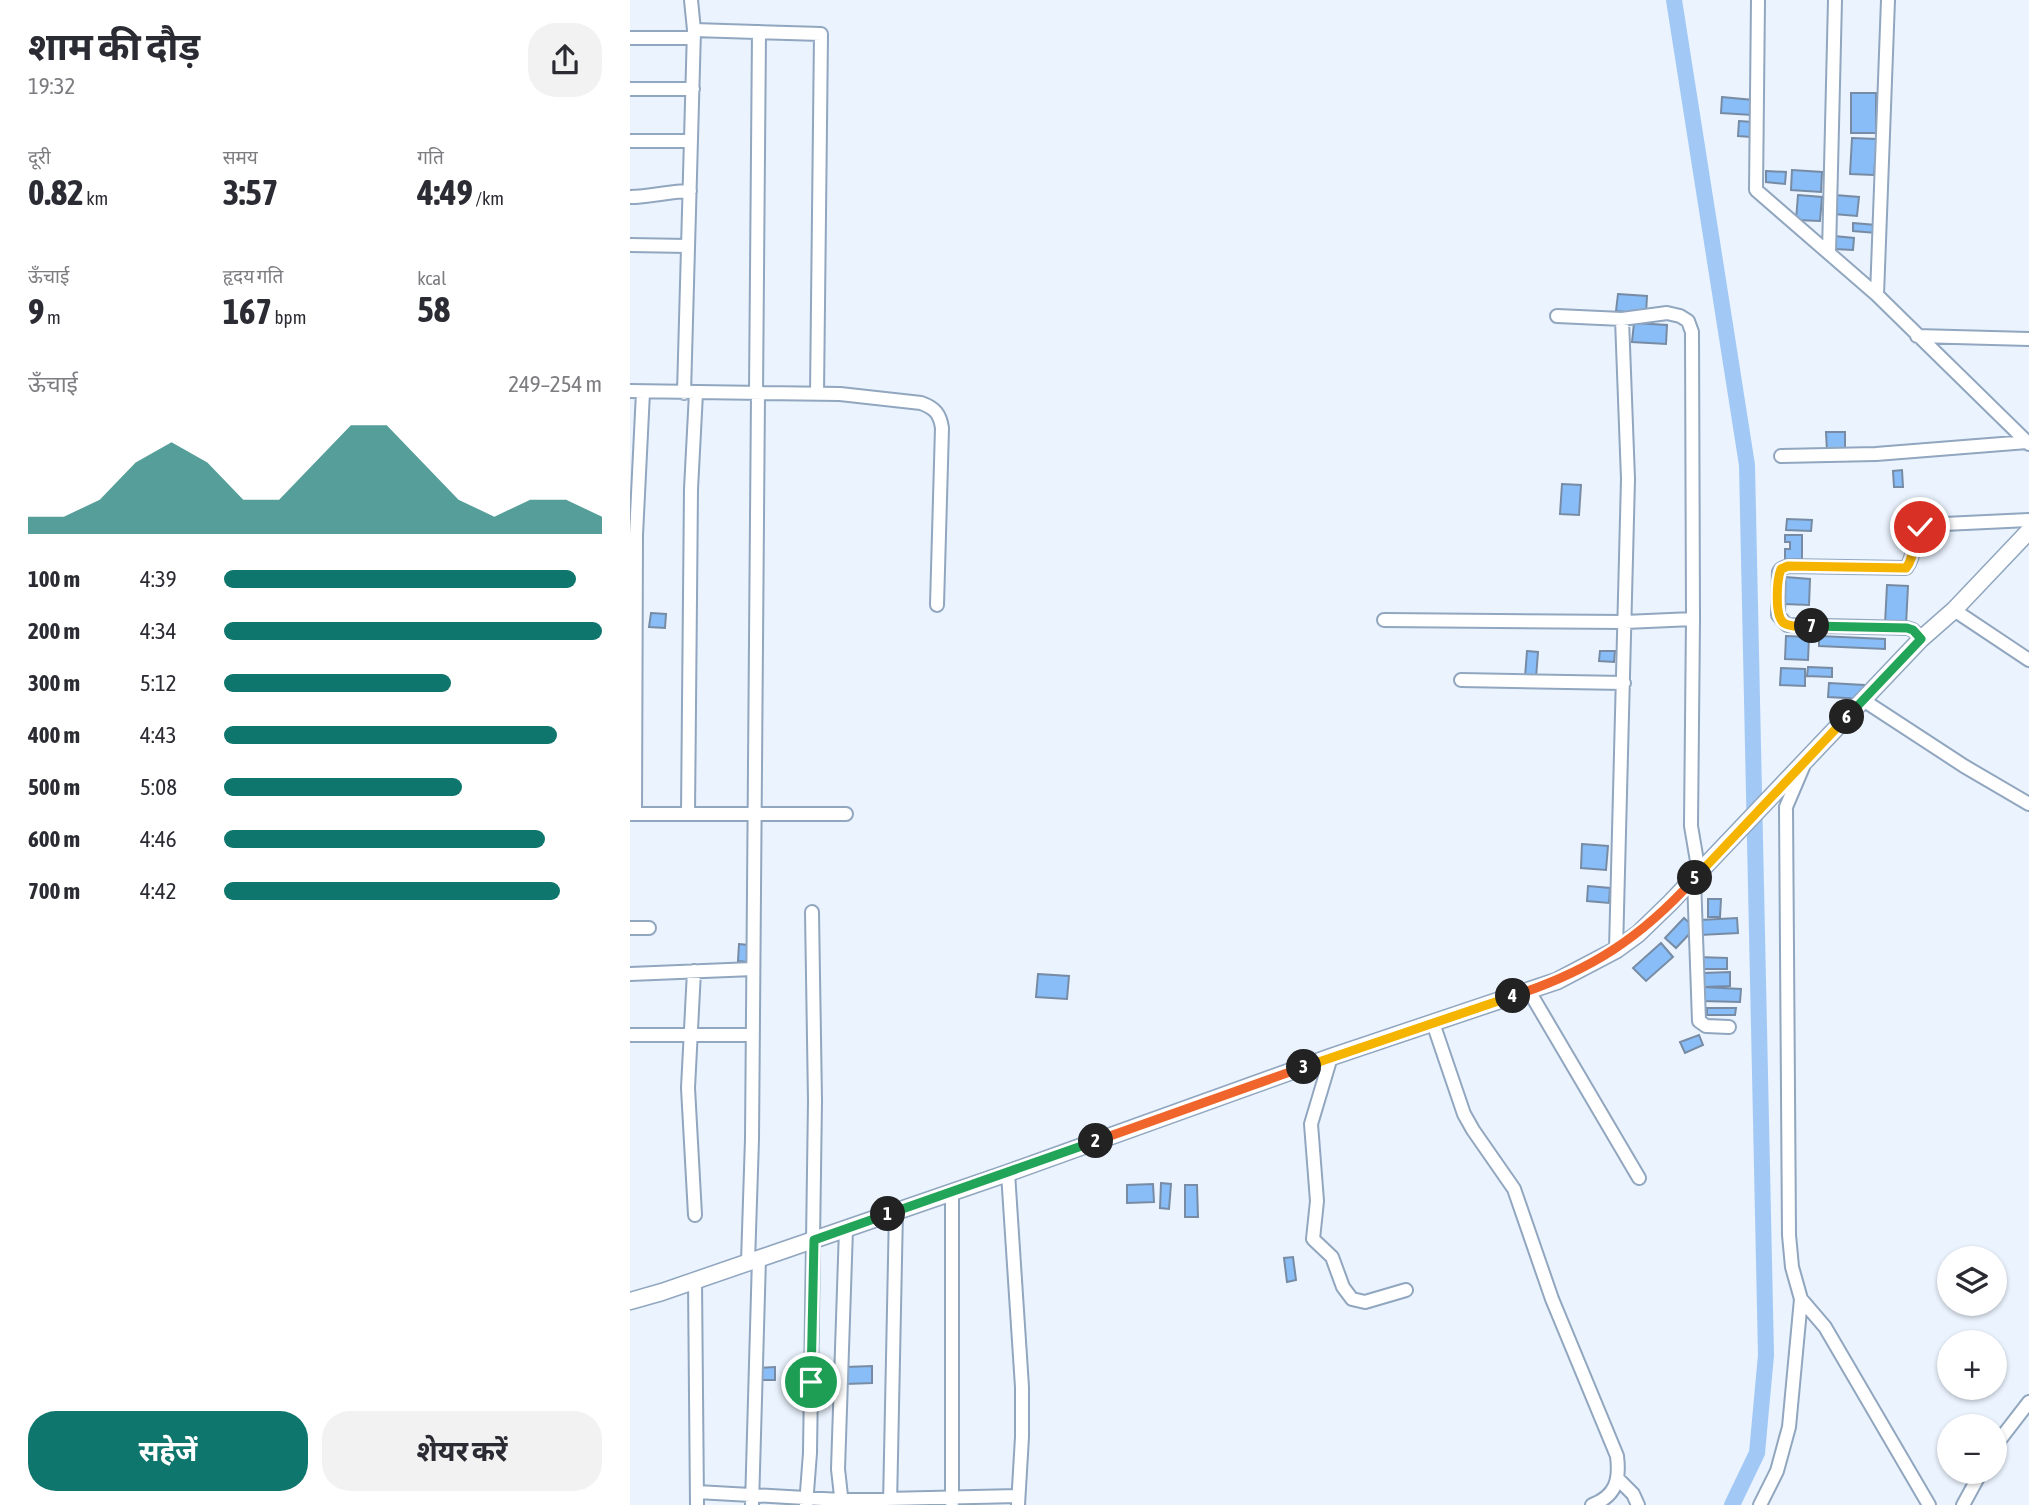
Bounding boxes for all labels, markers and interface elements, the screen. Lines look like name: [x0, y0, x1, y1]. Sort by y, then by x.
button: share: [528, 23, 602, 97]
text: शाम की दौड़: [28, 25, 200, 68]
text: 19:32: [28, 73, 75, 99]
text: दूरी: [28, 146, 51, 168]
text: समय: [223, 146, 258, 168]
text: गति: [417, 146, 444, 168]
text: 0.82: [28, 172, 84, 212]
text: 3:57: [223, 172, 278, 212]
text: 4:49: [417, 172, 473, 212]
text: km: [84, 187, 108, 209]
text: /km: [473, 187, 504, 209]
text: ऊँचाई: [28, 265, 69, 287]
text: हृदय गति: [223, 265, 283, 287]
text: kcal: [417, 267, 446, 289]
text: 58: [417, 289, 450, 329]
text: 9: [28, 291, 44, 331]
text: 167: [223, 291, 272, 331]
text: m: [44, 306, 61, 328]
text: bpm: [272, 306, 306, 328]
text: ऊँचाई: [28, 371, 78, 397]
text: 249–254 m: [508, 371, 602, 397]
pin: [1890, 497, 1950, 557]
icon: check: [1901, 508, 1939, 546]
text: 100 m: [28, 566, 80, 592]
text: 4:39: [140, 566, 177, 592]
pin: 7: [1794, 608, 1830, 644]
text: 7: [1807, 614, 1816, 636]
text: 200 m: [28, 618, 80, 644]
text: 4:34: [140, 618, 177, 644]
text: 300 m: [28, 670, 80, 696]
text: 5:12: [140, 670, 177, 696]
pin: 6: [1830, 700, 1864, 734]
text: 6: [1842, 705, 1851, 727]
text: 400 m: [28, 722, 80, 748]
text: 4:43: [140, 722, 177, 748]
text: 500 m: [28, 774, 80, 800]
text: 5:08: [140, 774, 177, 800]
text: 600 m: [28, 826, 80, 852]
text: 4:46: [140, 826, 177, 852]
pin: 5: [1678, 860, 1712, 896]
text: 5: [1690, 866, 1699, 888]
text: 700 m: [28, 878, 80, 904]
text: 4:42: [140, 878, 177, 904]
pin: 4: [1496, 978, 1530, 1014]
text: 4: [1508, 984, 1517, 1006]
pin: 3: [1286, 1050, 1322, 1084]
text: 3: [1299, 1055, 1308, 1077]
pin: 2: [1078, 1124, 1114, 1158]
text: 2: [1091, 1129, 1100, 1151]
pin: 1: [870, 1196, 906, 1232]
text: 1: [883, 1202, 892, 1224]
map controls: [1937, 1246, 2007, 1484]
button: layers: [1937, 1246, 2007, 1316]
button: +: [1937, 1330, 2007, 1400]
pin: [781, 1352, 841, 1412]
icon: arrive: [792, 1363, 830, 1401]
button: सहेजें: [28, 1411, 308, 1491]
button: शेयर करें: [322, 1411, 602, 1491]
button: −: [1937, 1414, 2007, 1484]

